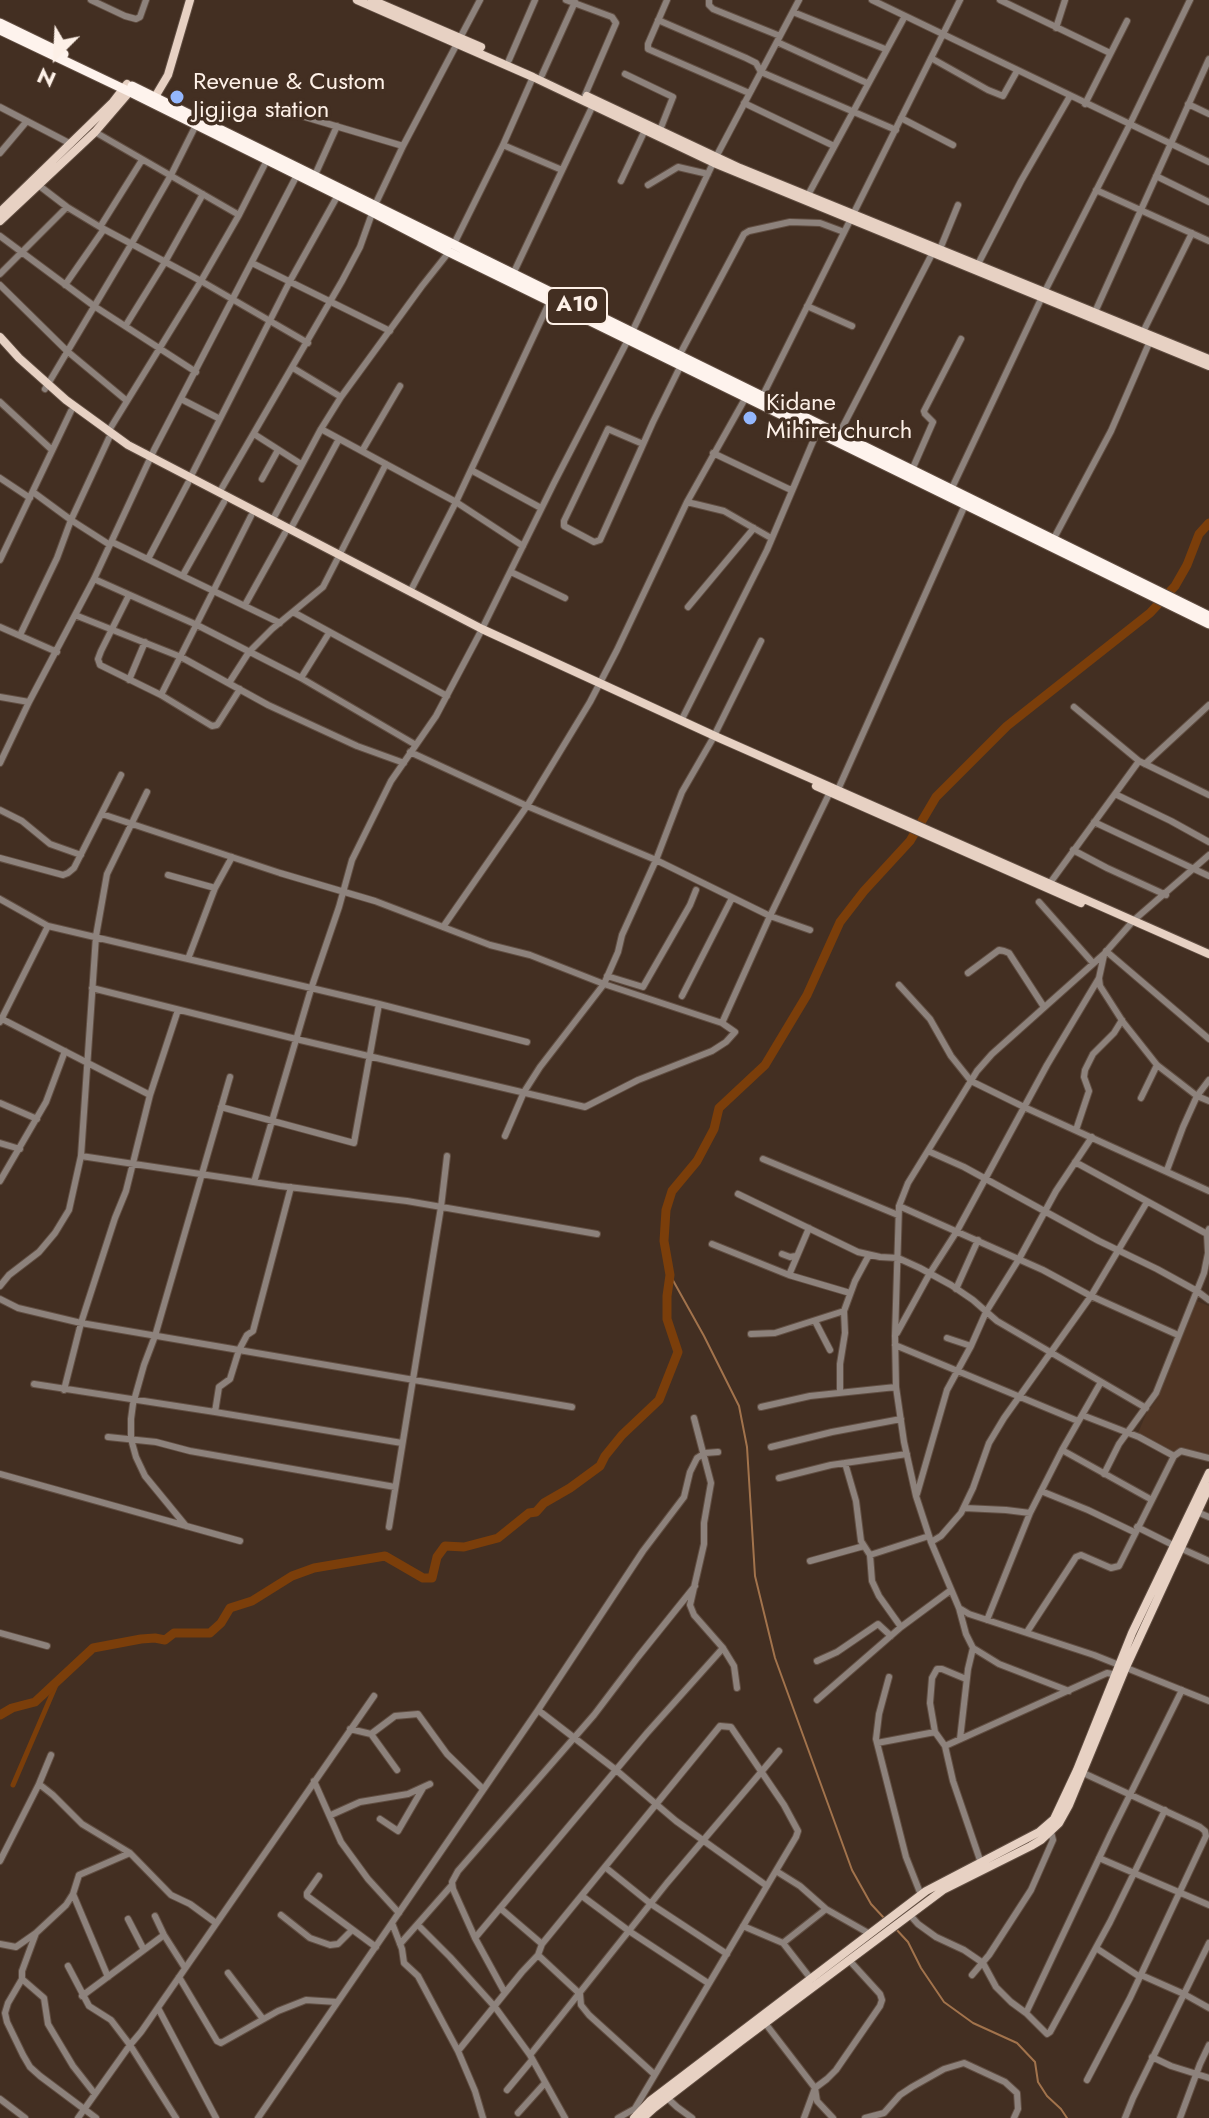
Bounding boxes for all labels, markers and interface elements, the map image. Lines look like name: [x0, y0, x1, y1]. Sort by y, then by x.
north arrow: [16, 16, 96, 96]
text: N: [32, 60, 61, 96]
place label: Revenue & Custom Jigjiga station: [193, 69, 385, 125]
marker: Revenue & Custom Jigjiga station: [168, 88, 186, 106]
road number: A10: [547, 288, 607, 324]
place label: Kidane Mihiret church: [766, 390, 912, 446]
marker: Kidane Mihiret church: [741, 409, 759, 427]

